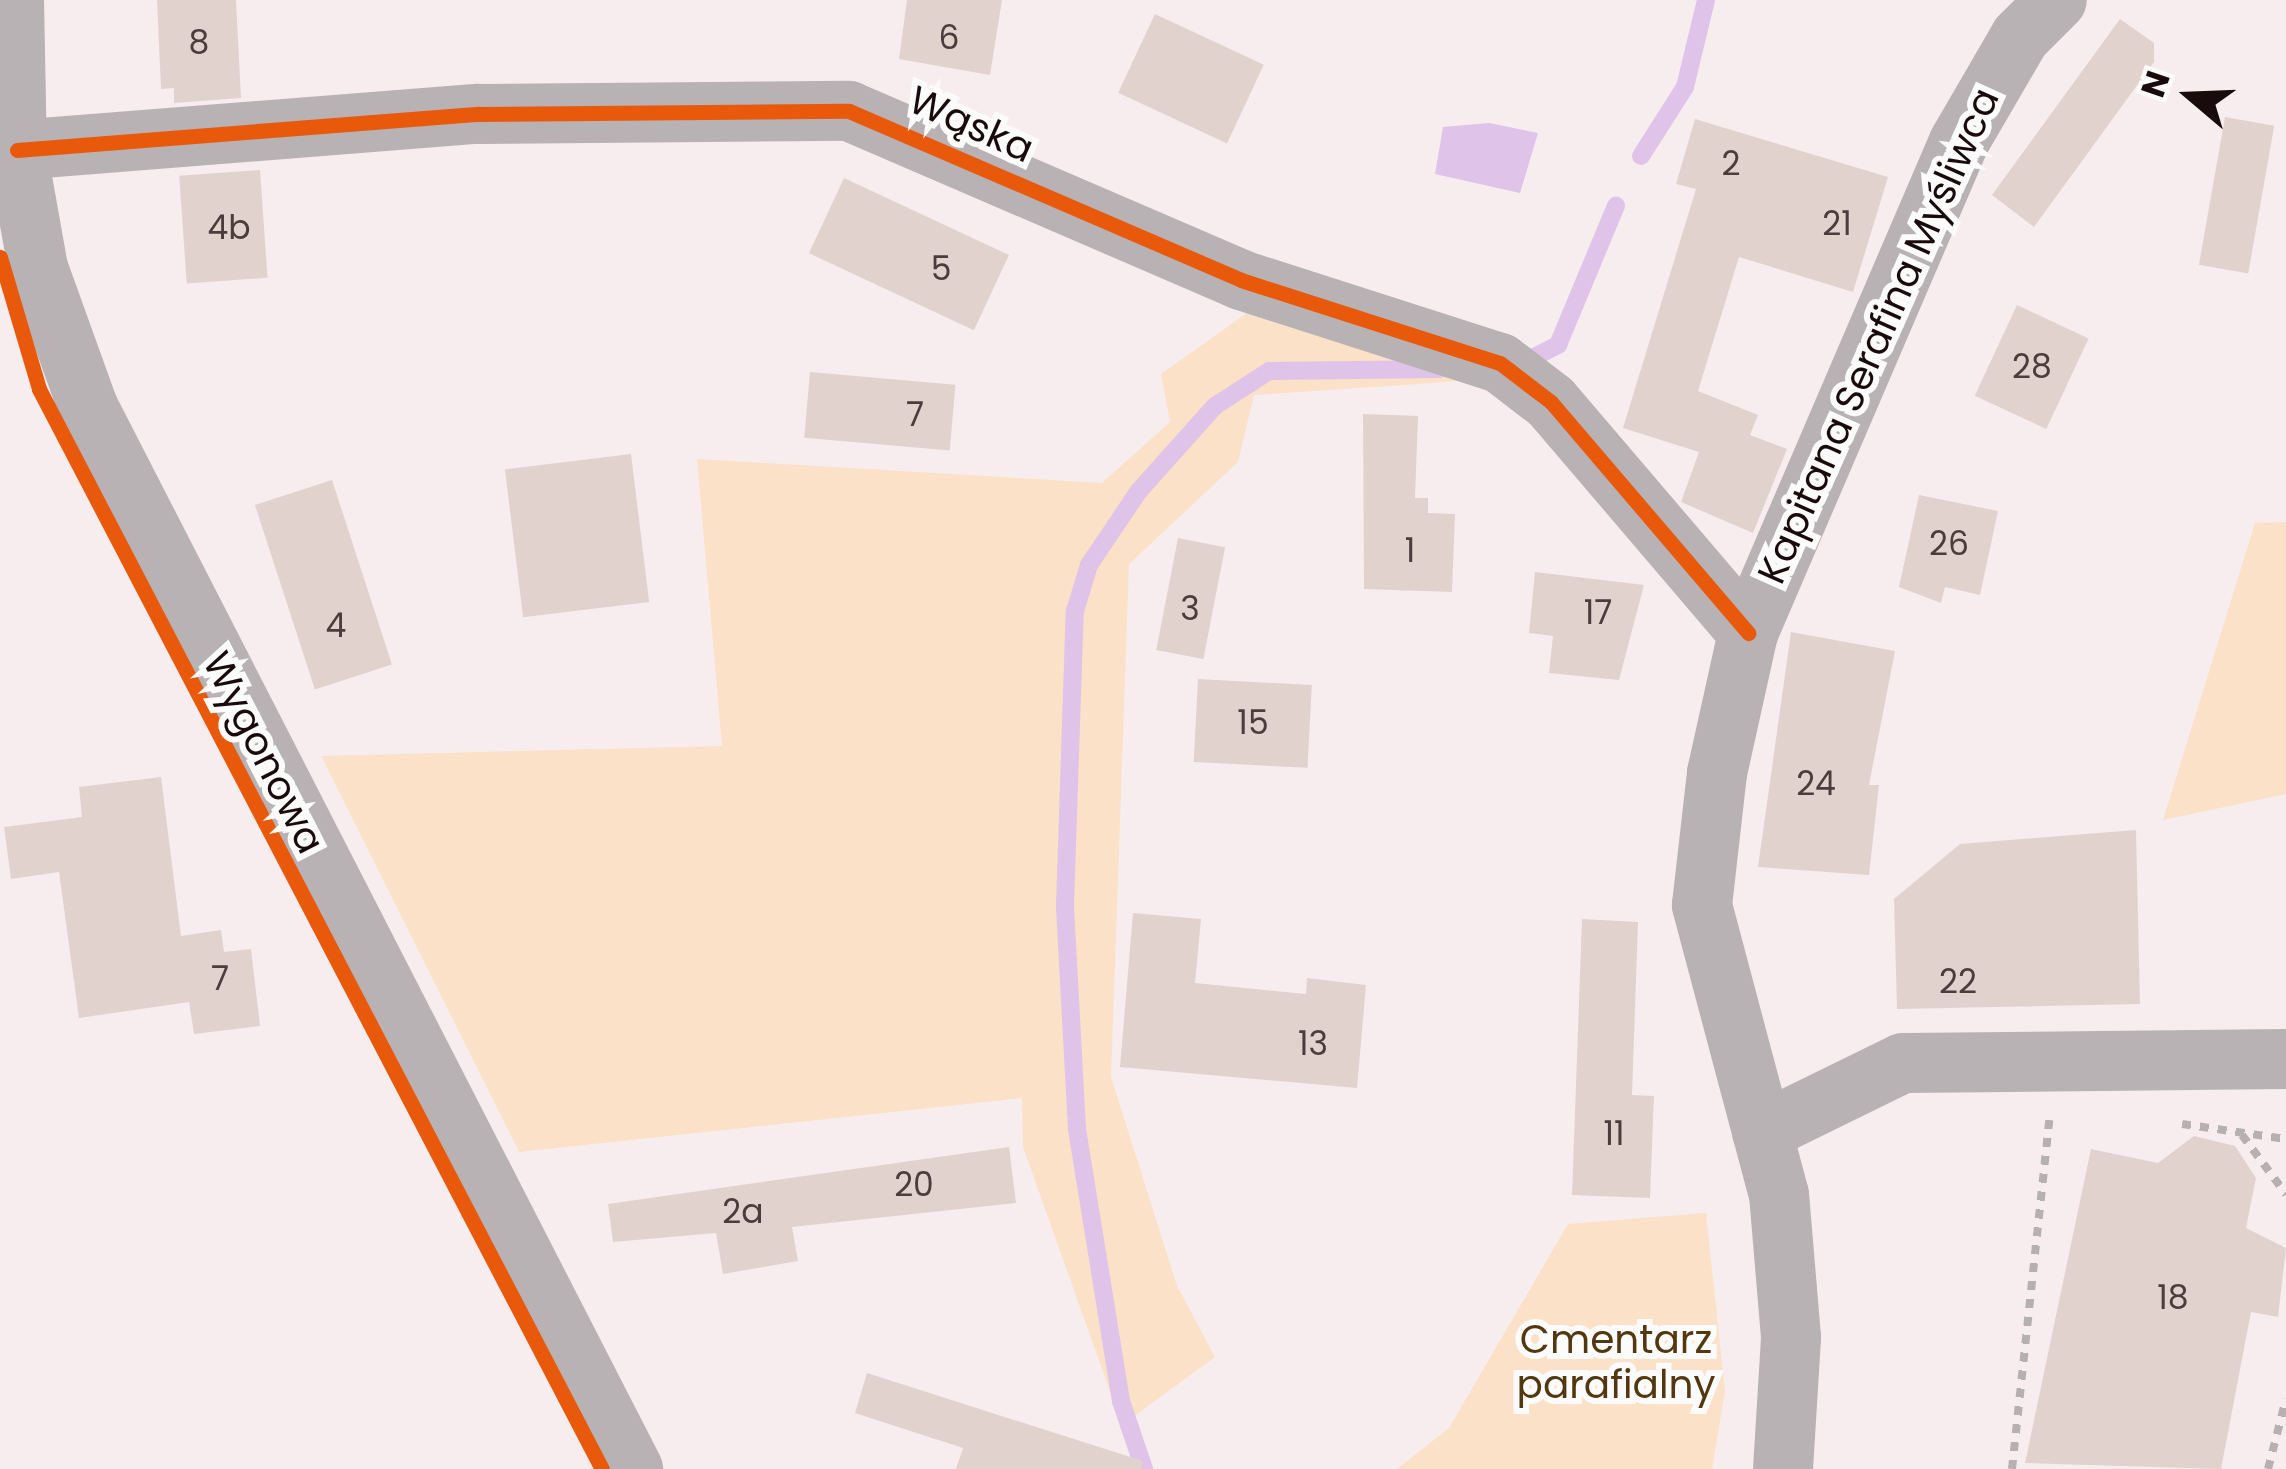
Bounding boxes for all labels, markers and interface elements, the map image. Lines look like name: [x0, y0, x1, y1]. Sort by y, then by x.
house number: 6: [939, 18, 959, 58]
house number: 8: [189, 23, 209, 63]
north arrow: [2130, 36, 2250, 156]
text: N: [2129, 65, 2182, 104]
street label: Wąska: [902, 77, 1040, 173]
street label: Kapitana Serafina Myśliwca: [1748, 81, 2010, 591]
house number: 2: [1722, 144, 1740, 184]
house number: 21: [1822, 204, 1852, 244]
house number: 4b: [207, 208, 251, 248]
house number: 5: [931, 249, 951, 289]
house number: 28: [2012, 347, 2052, 387]
house number: 7: [906, 395, 924, 435]
house number: 26: [1929, 524, 1969, 564]
house number: 1: [1405, 531, 1415, 571]
house number: 3: [1180, 589, 1200, 629]
house number: 17: [1584, 593, 1612, 633]
house number: 4: [326, 606, 346, 646]
street label: Wygonowa: [192, 645, 334, 861]
house number: 15: [1237, 703, 1269, 743]
house number: 24: [1796, 764, 1836, 804]
house number: 7: [211, 959, 229, 999]
house number: 22: [1939, 962, 1977, 1002]
house number: 13: [1298, 1024, 1328, 1064]
house number: 11: [1603, 1114, 1625, 1154]
house number: 20: [894, 1165, 934, 1205]
house number: 2a: [722, 1192, 764, 1232]
house number: 18: [2157, 1278, 2189, 1318]
park label: Cmentarz parafialny: [1517, 1318, 1715, 1409]

